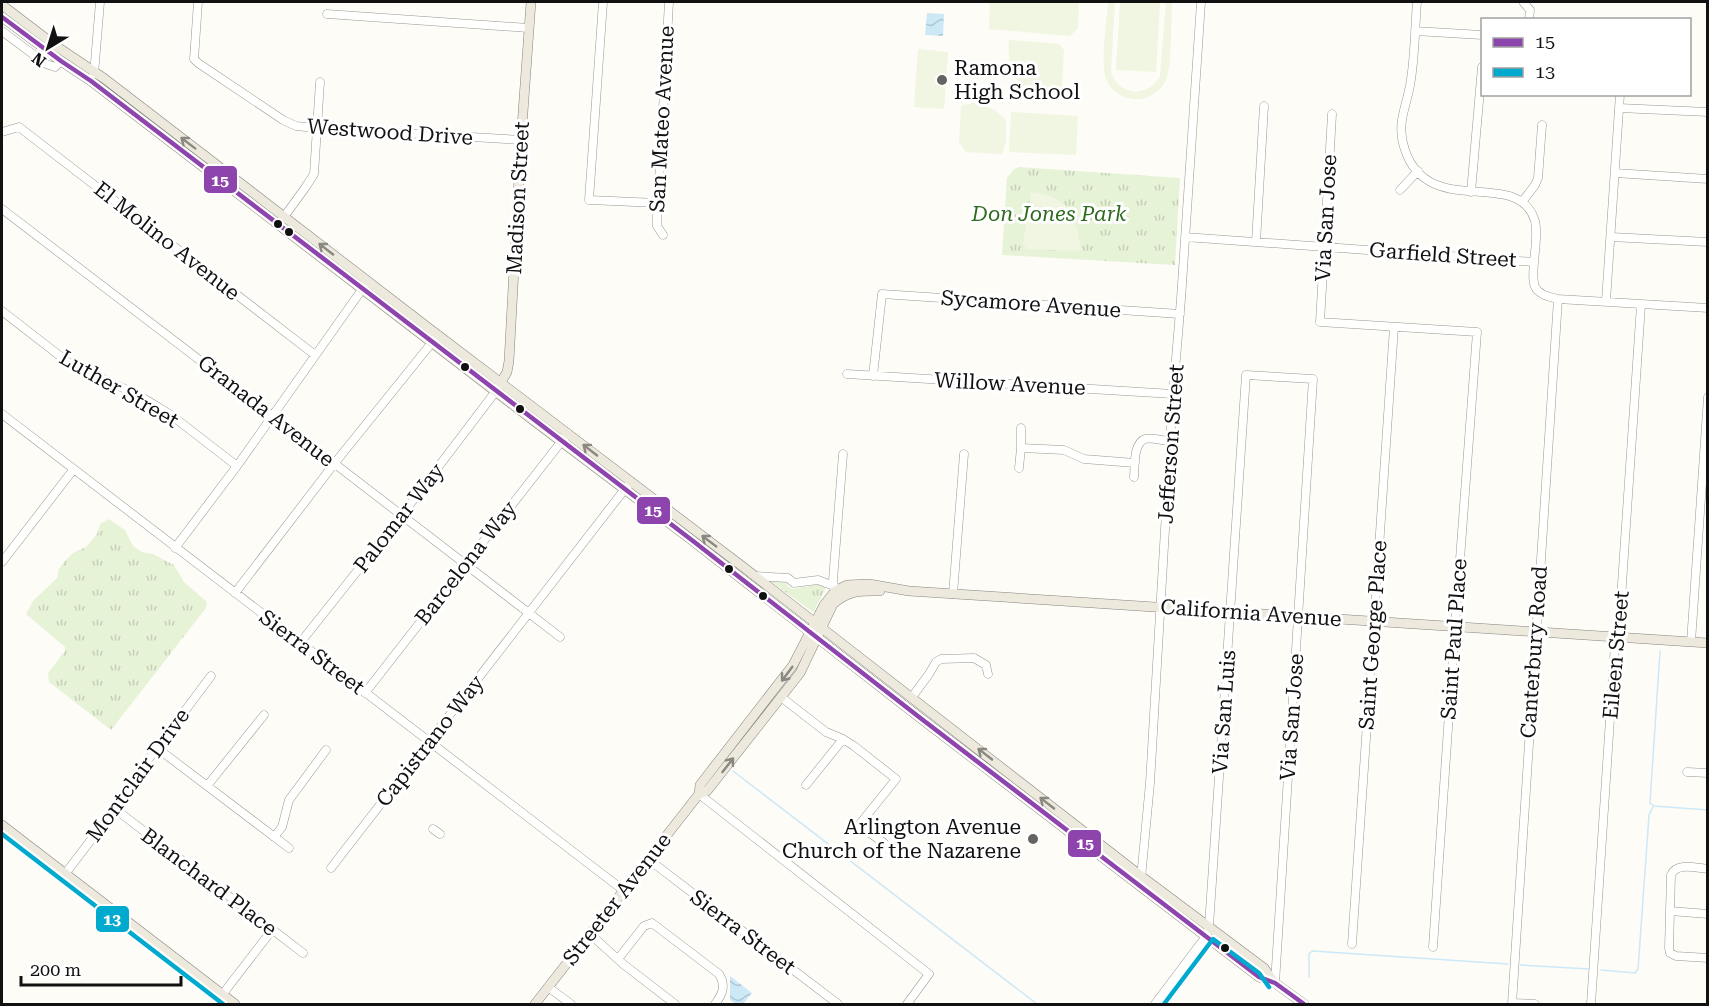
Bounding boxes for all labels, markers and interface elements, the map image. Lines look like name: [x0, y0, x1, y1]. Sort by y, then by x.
north arrow: [18, 18, 78, 78]
legend: [1481, 18, 1691, 96]
street label: San Mateo Avenue: [645, 25, 679, 213]
text: 15: [1535, 31, 1555, 52]
text: N: [28, 48, 50, 71]
place label: Ramona High School: [954, 56, 1080, 104]
text: 13: [1535, 61, 1555, 82]
marker: Ramona High School: [935, 73, 949, 87]
street label: Westwood Drive: [306, 114, 474, 150]
street label: Madison Street: [502, 121, 534, 275]
one-way arrow: [181, 136, 197, 149]
street label: Via San Jose: [1311, 154, 1341, 282]
line badge: 15: [203, 165, 238, 194]
text: 15: [211, 171, 229, 190]
street label: El Molino Avenue: [89, 177, 245, 305]
park label: Don Jones Park: [971, 202, 1127, 226]
unlabelled marker: [272, 218, 284, 230]
unlabelled marker: [283, 226, 295, 238]
street label: Garfield Street: [1369, 238, 1518, 272]
one-way arrow: [319, 242, 335, 255]
street label: Sycamore Avenue: [940, 286, 1122, 322]
street label: Luther Street: [55, 345, 183, 433]
street label: Granada Avenue: [193, 350, 339, 472]
unlabelled marker: [459, 361, 471, 373]
street label: Jefferson Street: [1153, 363, 1189, 525]
street label: Willow Avenue: [934, 368, 1086, 400]
unlabelled marker: [514, 403, 526, 415]
one-way arrow: [582, 444, 598, 457]
street label: Palomar Way: [349, 458, 449, 577]
street label: Barcelona Way: [410, 496, 522, 630]
line badge: 15: [636, 496, 671, 525]
text: 15: [644, 501, 662, 520]
one-way arrow: [701, 534, 717, 547]
street label: Saint George Place: [1354, 539, 1392, 731]
street label: Saint Paul Place: [1436, 558, 1472, 720]
unlabelled marker: [723, 563, 735, 575]
street label: Canterbury Road: [1516, 564, 1552, 739]
unlabelled marker: [757, 590, 769, 602]
street label: Eileen Street: [1598, 590, 1634, 720]
street label: California Avenue: [1160, 595, 1342, 631]
street label: Sierra Street: [255, 605, 369, 699]
street label: Via San Luis: [1208, 649, 1240, 775]
street label: Via San Jose: [1276, 653, 1308, 781]
one-way arrow: [780, 666, 793, 682]
street label: Capistrano Way: [371, 670, 489, 811]
street label: Montclair Drive: [82, 704, 194, 846]
one-way arrow: [977, 747, 993, 760]
one-way arrow: [721, 757, 734, 773]
one-way arrow: [1040, 797, 1056, 809]
place label: Arlington Avenue Church of the Nazarene: [782, 815, 1021, 863]
street label: Blanchard Place: [136, 823, 282, 941]
street label: Streeter Avenue: [558, 828, 676, 970]
line badge: 15: [1067, 829, 1102, 858]
marker: Arlington Avenue Church of the Nazarene: [1026, 832, 1040, 846]
text: 15: [1076, 834, 1094, 853]
street label: Sierra Street: [686, 885, 800, 979]
line badge: 13: [95, 905, 130, 933]
text: 13: [103, 910, 121, 929]
unlabelled marker: [1219, 942, 1231, 954]
scale bar: [21, 949, 182, 987]
text: 200 m: [30, 959, 81, 980]

